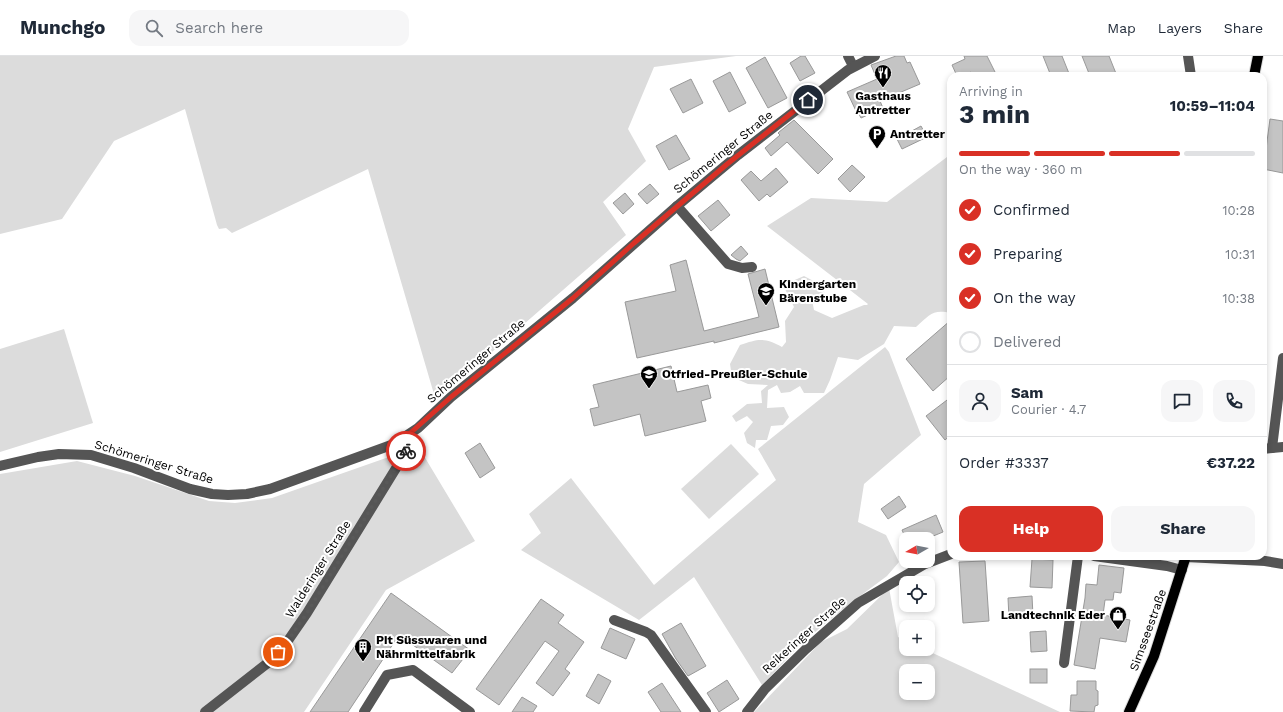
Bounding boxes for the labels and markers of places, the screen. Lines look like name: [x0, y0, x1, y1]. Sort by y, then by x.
restaurant icon: Gasthaus Antretter: [873, 63, 893, 88]
pin: [791, 83, 825, 117]
place label: Gasthaus Antretter: [855, 89, 911, 117]
parking icon: Antretter: [867, 124, 887, 149]
place label: Antretter: [890, 127, 946, 141]
place label: Kindergarten Bärenstube: [779, 277, 856, 305]
school or university icon: Kindergarten Bärenstube: [756, 281, 776, 306]
school or university icon: Otfried-Preußler-Schule: [639, 364, 659, 389]
place label: Otfried-Preußler-Schule: [662, 367, 808, 381]
shop icon: Landtechnik Eder: [1108, 605, 1128, 630]
place label: Landtechnik Eder: [1001, 608, 1106, 622]
place label: Pit Süsswaren und Nährmittelfabrik: [376, 633, 487, 661]
pin: [261, 635, 295, 669]
building icon: Pit Süsswaren und Nährmittelfabrik: [353, 637, 373, 662]

